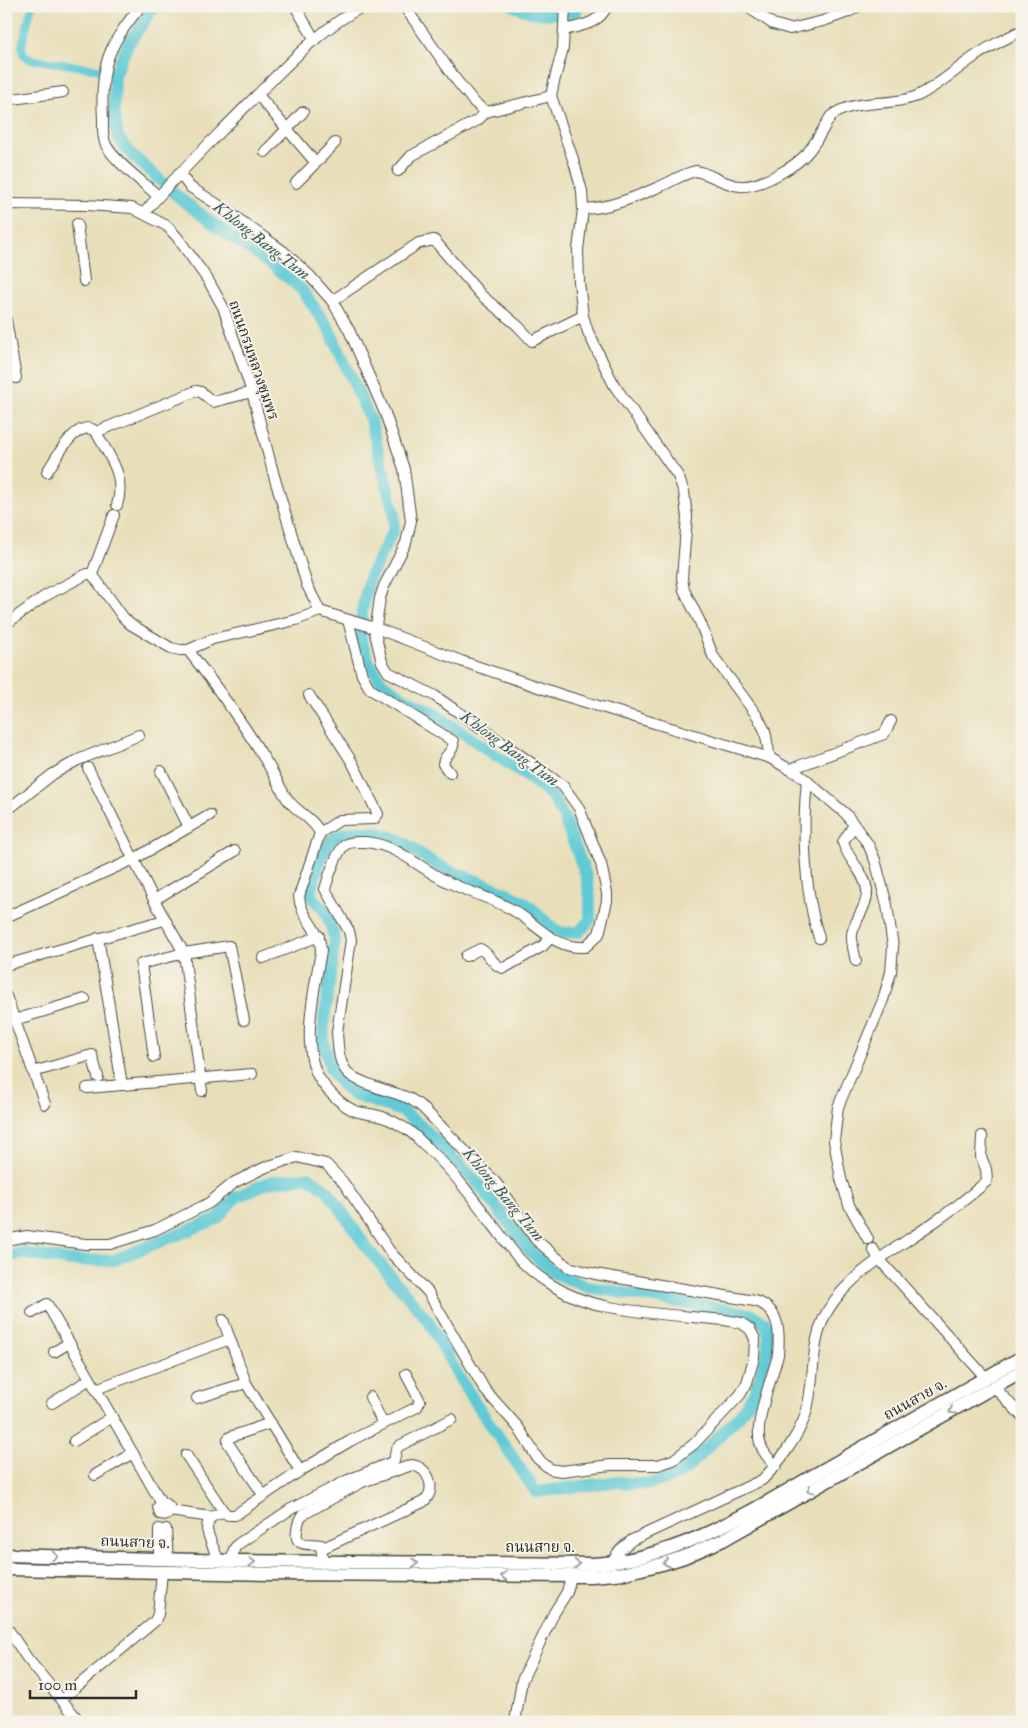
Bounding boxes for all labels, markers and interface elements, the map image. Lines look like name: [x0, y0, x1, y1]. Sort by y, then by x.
water label: Khlong Bang Tum: [209, 196, 314, 284]
street label: ถนนกรมหลวงชุมพร: [223, 298, 283, 423]
water label: Khlong Bang Tum: [456, 706, 563, 790]
water label: Khlong Bang Tum: [458, 1143, 549, 1245]
street label: ถนนสาย จ.: [880, 1374, 950, 1424]
one-way arrow: [948, 1404, 957, 1414]
one-way arrow: [807, 1484, 816, 1494]
street label: ถนนสาย จ.: [100, 1532, 170, 1552]
street label: ถนนสาย จ.: [505, 1538, 575, 1556]
one-way arrow: [51, 1551, 59, 1562]
one-way arrow: [249, 1556, 257, 1567]
one-way arrow: [662, 1557, 670, 1567]
one-way arrow: [412, 1558, 419, 1568]
one-way arrow: [574, 1559, 582, 1569]
one-way arrow: [500, 1571, 508, 1581]
scale bar: [30, 1668, 136, 1700]
text: 100 m: [38, 1676, 78, 1694]

